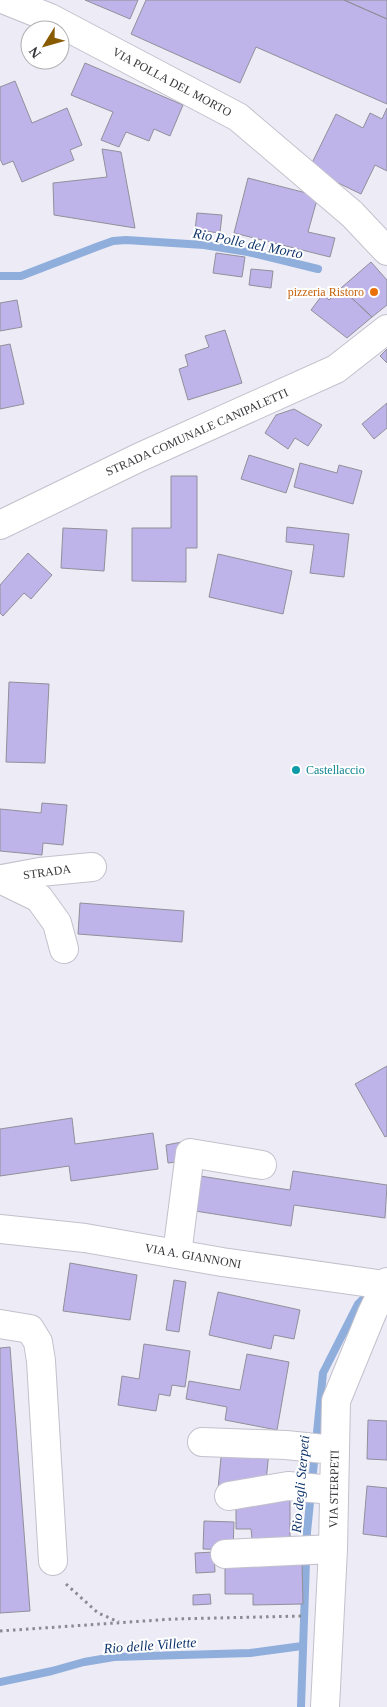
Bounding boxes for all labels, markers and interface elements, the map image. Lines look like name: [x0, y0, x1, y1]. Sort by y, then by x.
north arrow: [20, 20, 70, 70]
text: N: [26, 44, 44, 61]
street label: VIA POLLA DEL MORTO: [110, 45, 234, 120]
water label: Rio Polle del Morto: [191, 225, 304, 261]
place label: pizzeria Ristoro: [288, 285, 364, 299]
marker: pizzeria Ristoro: [368, 286, 380, 298]
street label: STRADA COMUNALE CANIPALETTI: [104, 385, 290, 479]
place label: Castellaccio: [306, 763, 365, 777]
marker: Castellaccio: [290, 764, 302, 776]
street label: STRADA: [22, 862, 72, 882]
street label: VIA A. GIANNONI: [144, 1241, 242, 1271]
water label: Rio degli Sterpeti: [289, 1434, 312, 1534]
street label: VIA STERPETI: [326, 1450, 342, 1528]
water label: Rio delle Villette: [102, 1635, 197, 1656]

